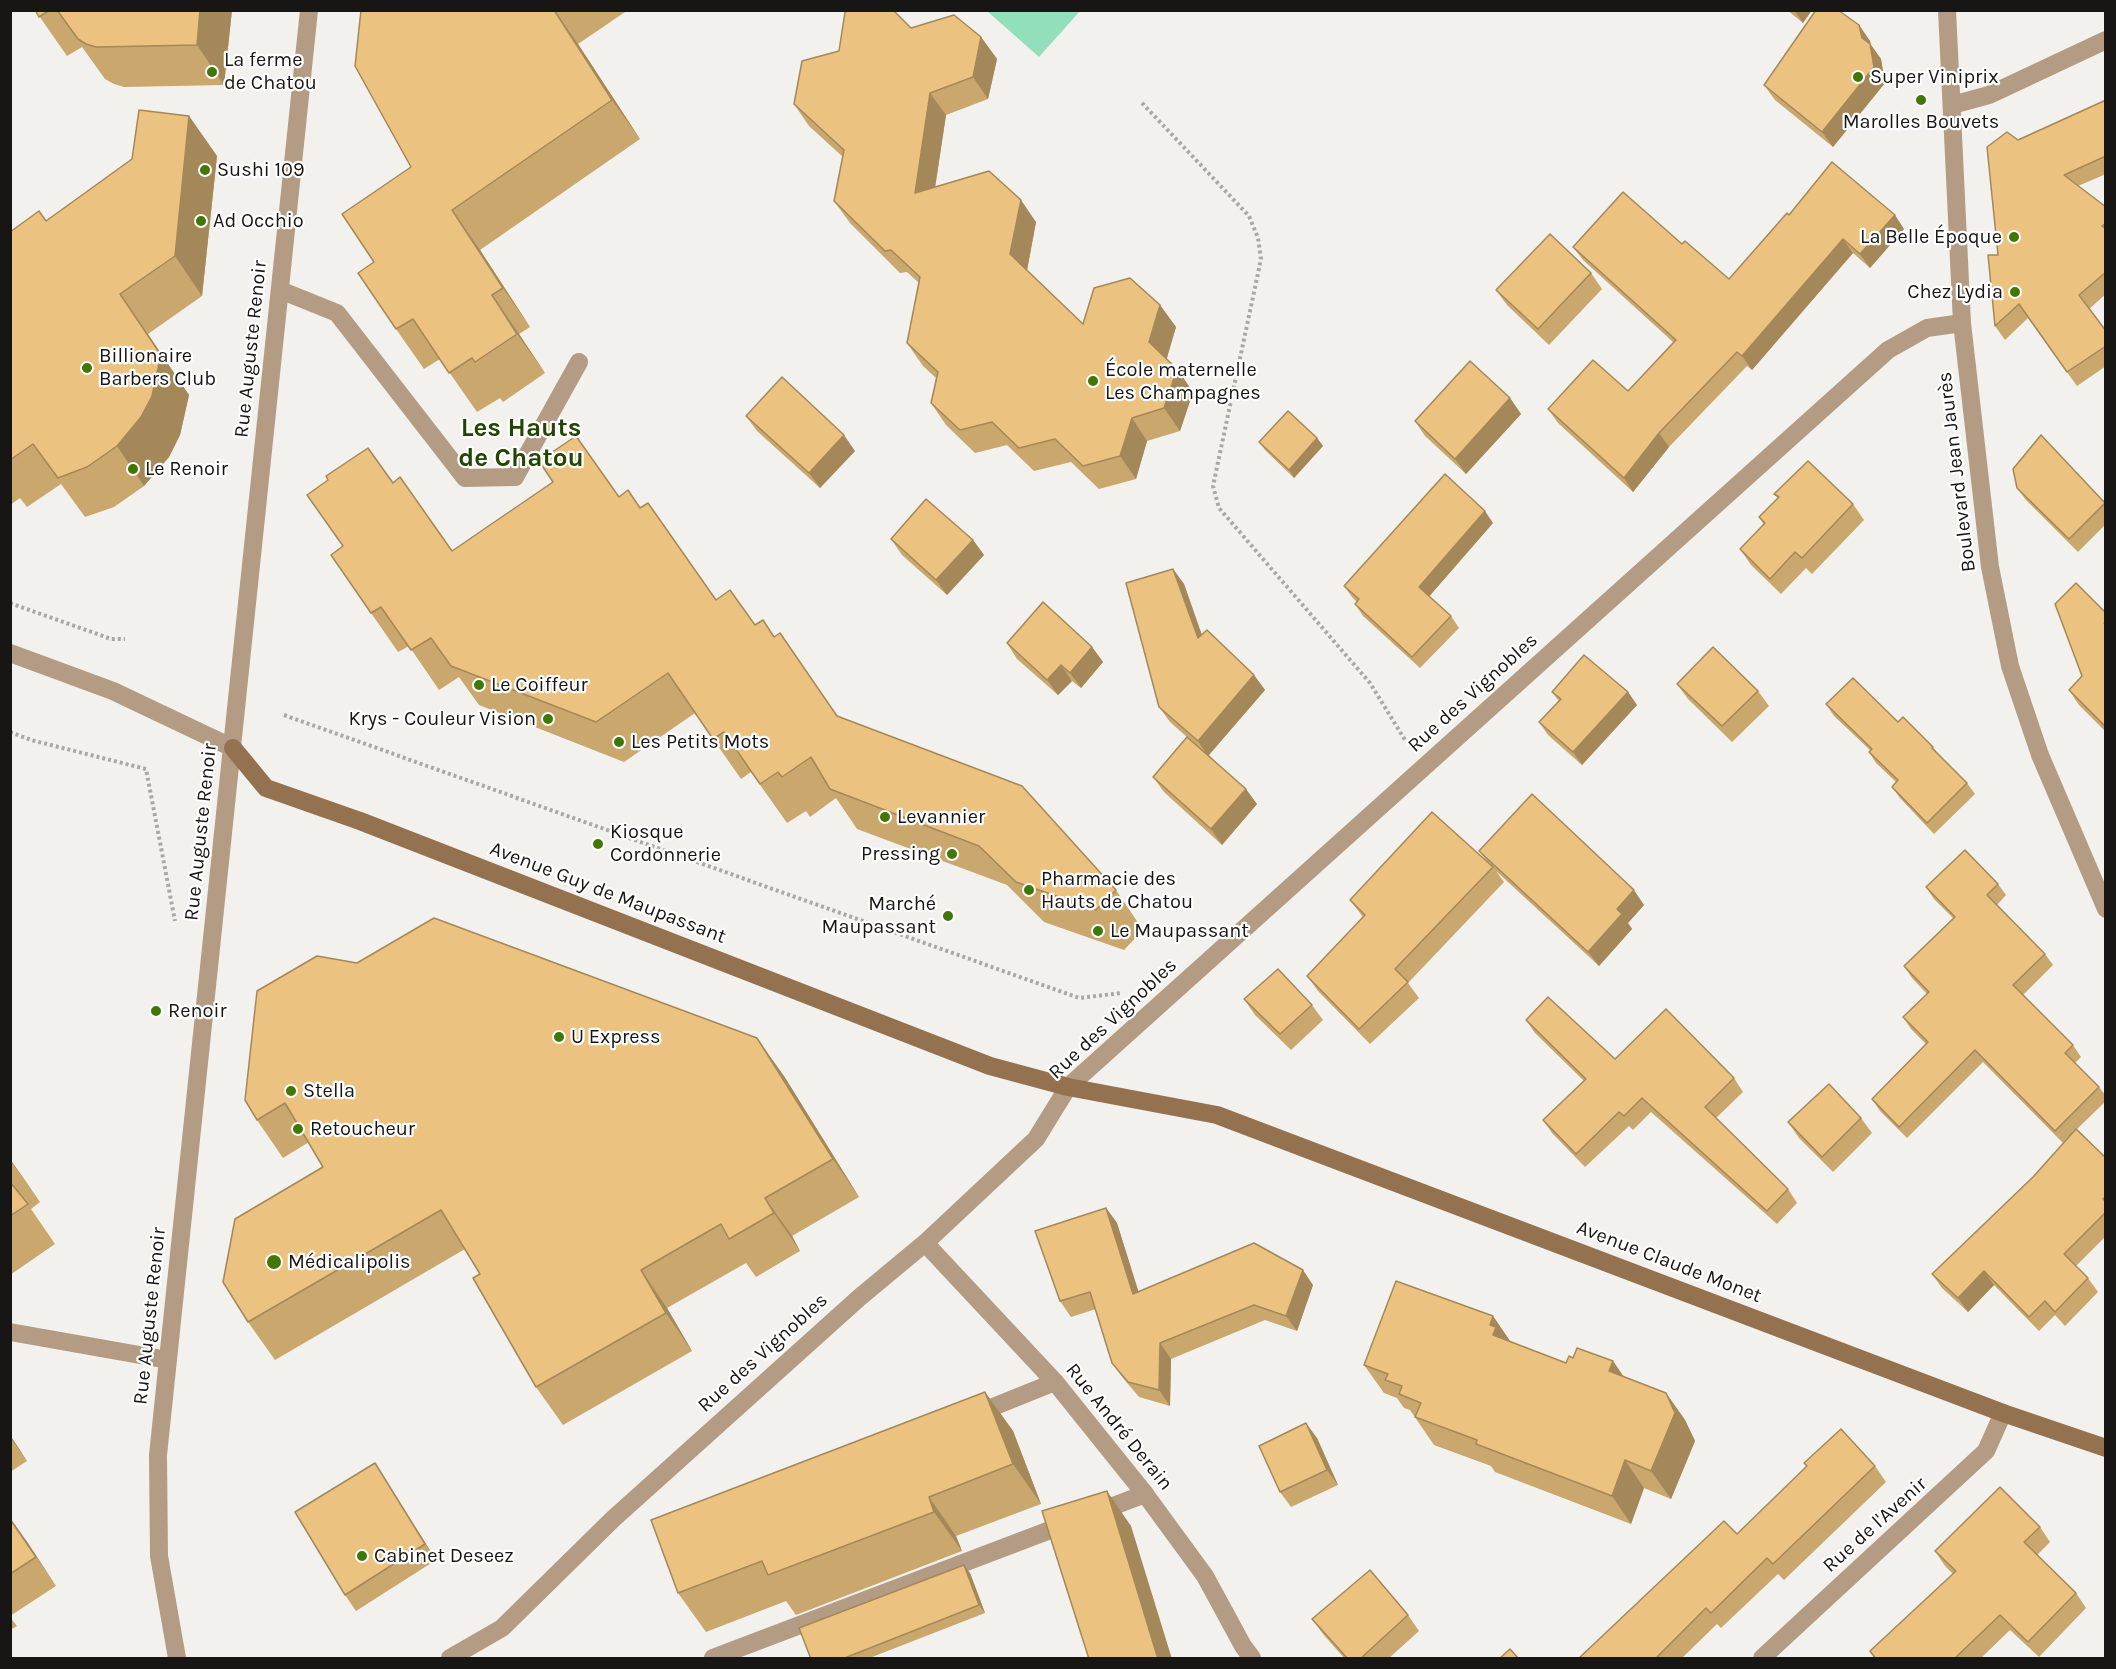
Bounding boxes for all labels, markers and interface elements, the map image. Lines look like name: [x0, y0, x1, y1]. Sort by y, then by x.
place label: La ferme de Chatou: [224, 48, 317, 95]
marker: La ferme de Chatou: [205, 65, 219, 79]
place label: Super Viniprix: [1870, 65, 1998, 89]
marker: Super Viniprix: [1851, 70, 1865, 84]
marker: Marolles Bouvets: [1914, 93, 1928, 107]
place label: Marolles Bouvets: [1843, 110, 1999, 134]
place label: Sushi 109: [217, 158, 305, 182]
marker: Sushi 109: [198, 163, 212, 177]
place label: Ad Occhio: [213, 209, 304, 233]
marker: Ad Occhio: [194, 214, 208, 228]
place label: La Belle Époque: [1860, 225, 2002, 249]
marker: La Belle Époque: [2007, 230, 2021, 244]
street label: Rue Auguste Renoir: [230, 259, 272, 439]
place label: Chez Lydia: [1907, 280, 2003, 304]
marker: Chez Lydia: [2008, 285, 2022, 299]
place label: Billionaire Barbers Club: [99, 344, 216, 391]
place label: École maternelle Les Champagnes: [1105, 358, 1261, 405]
marker: Billionaire Barbers Club: [80, 361, 94, 375]
street label: Boulevard Jean Jaurès: [1933, 370, 1981, 574]
marker: École maternelle Les Champagnes: [1086, 374, 1100, 388]
district label: Les Hauts de Chatou: [458, 413, 584, 474]
place label: Le Renoir: [145, 457, 228, 481]
marker: Le Renoir: [126, 462, 140, 476]
street label: Rue des Vignobles: [1403, 628, 1543, 758]
place label: Le Coiffeur: [491, 673, 588, 697]
marker: Le Coiffeur: [472, 678, 486, 692]
place label: Krys - Couleur Vision: [348, 707, 536, 731]
marker: Krys - Couleur Vision: [541, 712, 555, 726]
place label: Les Petits Mots: [631, 730, 769, 754]
marker: Les Petits Mots: [612, 735, 626, 749]
street label: Rue Auguste Renoir: [180, 742, 222, 922]
place label: Levannier: [897, 805, 985, 829]
marker: Levannier: [878, 810, 892, 824]
place label: Kiosque Cordonnerie: [610, 820, 721, 867]
street label: Avenue Guy de Maupassant: [487, 837, 729, 949]
marker: Kiosque Cordonnerie: [591, 837, 605, 851]
place label: Pressing: [861, 842, 940, 866]
marker: Pressing: [945, 847, 959, 861]
place label: Pharmacie des Hauts de Chatou: [1041, 867, 1193, 914]
marker: Pharmacie des Hauts de Chatou: [1022, 883, 1036, 897]
place label: Marché Maupassant: [822, 892, 936, 939]
marker: Marché Maupassant: [941, 909, 955, 923]
place label: Le Maupassant: [1110, 919, 1249, 943]
marker: Le Maupassant: [1091, 924, 1105, 938]
street label: Rue des Vignobles: [1044, 953, 1182, 1085]
place label: Renoir: [168, 999, 227, 1023]
marker: Renoir: [149, 1004, 163, 1018]
place label: U Express: [571, 1025, 660, 1049]
marker: U Express: [552, 1030, 566, 1044]
place label: Stella: [303, 1079, 355, 1103]
marker: Stella: [284, 1084, 298, 1098]
place label: Retoucheur: [310, 1117, 415, 1141]
marker: Retoucheur: [291, 1122, 305, 1136]
street label: Avenue Claude Monet: [1573, 1216, 1765, 1308]
street label: Rue Auguste Renoir: [129, 1226, 171, 1406]
place label: Médicalipolis: [288, 1250, 411, 1274]
marker: Médicalipolis: [265, 1253, 283, 1271]
street label: Rue des Vignobles: [693, 1288, 833, 1418]
street label: Rue André Derain: [1060, 1359, 1178, 1495]
street label: Rue de l'Avenir: [1818, 1472, 1932, 1578]
place label: Cabinet Deseez: [374, 1544, 514, 1568]
marker: Cabinet Deseez: [355, 1549, 369, 1563]

